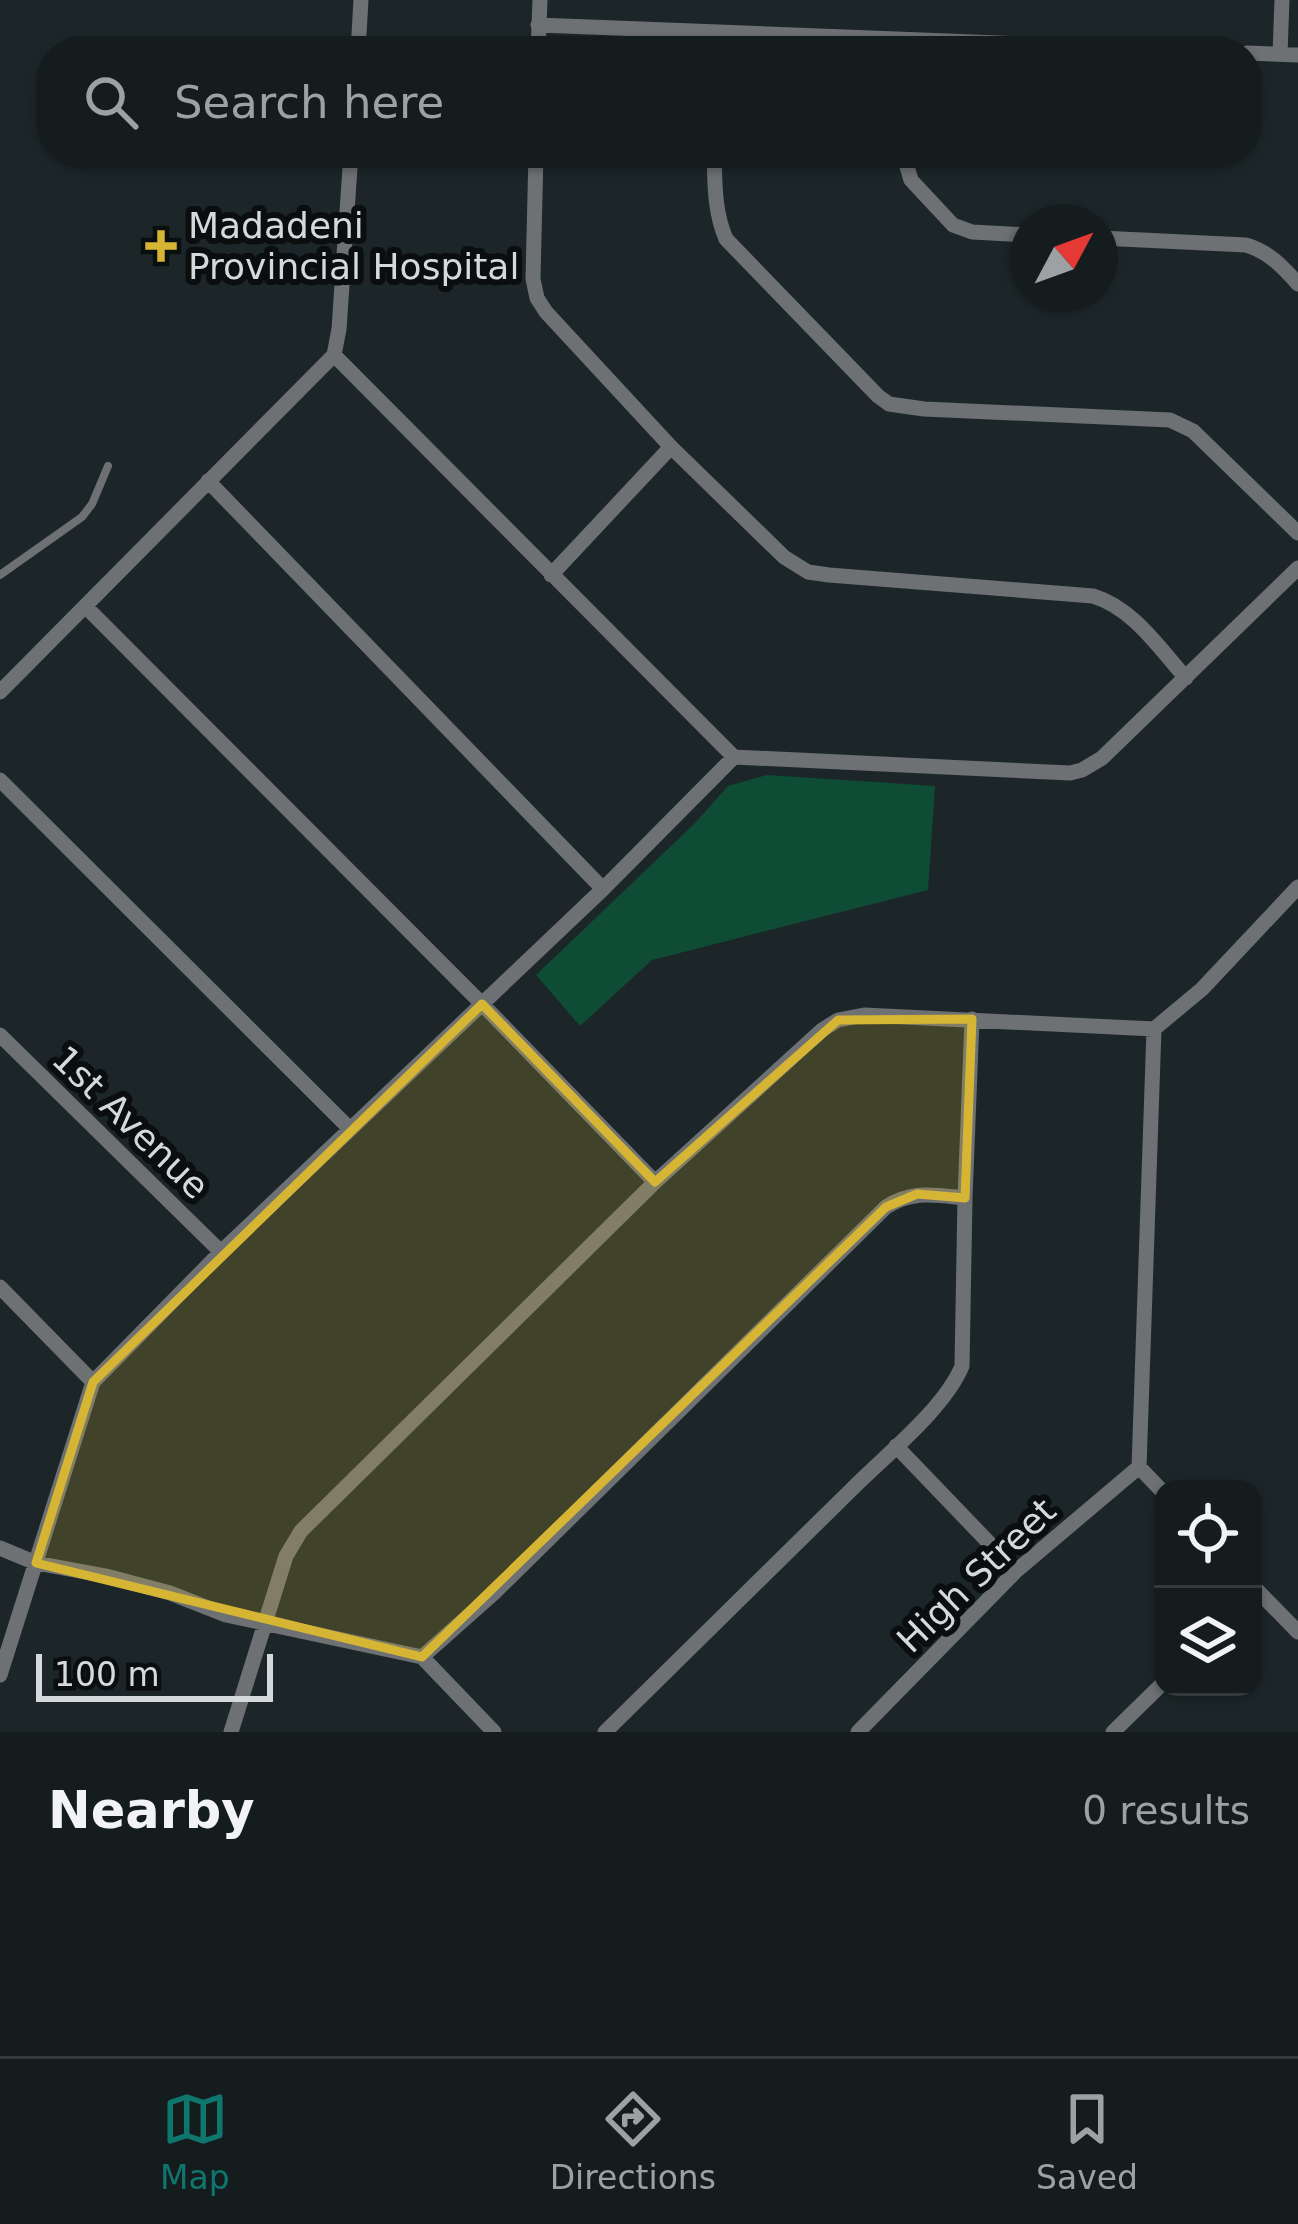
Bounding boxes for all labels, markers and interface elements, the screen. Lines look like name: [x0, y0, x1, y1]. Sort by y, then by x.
search box: [36, 36, 1262, 168]
icon: search: [78, 69, 144, 135]
text: Search here: [174, 76, 444, 129]
north arrow: [1010, 204, 1118, 312]
place label: Madadeni Provincial Hospital: [188, 205, 519, 287]
marker: Madadeni Provincial Hospital: [145, 230, 177, 262]
street label: 1st Avenue: [44, 1038, 217, 1207]
map controls: [1154, 1480, 1262, 1696]
button: locate: [1154, 1480, 1262, 1588]
street label: High Street: [889, 1490, 1064, 1661]
button: layers: [1154, 1588, 1262, 1696]
scale bar: [36, 1648, 273, 1701]
text: 100 m: [54, 1655, 160, 1694]
text: Nearby: [48, 1781, 255, 1840]
text: 0 results: [1082, 1788, 1250, 1833]
tab: Map: [160, 2086, 230, 2197]
tab: Directions: [550, 2086, 716, 2197]
tab: Saved: [1036, 2086, 1138, 2197]

